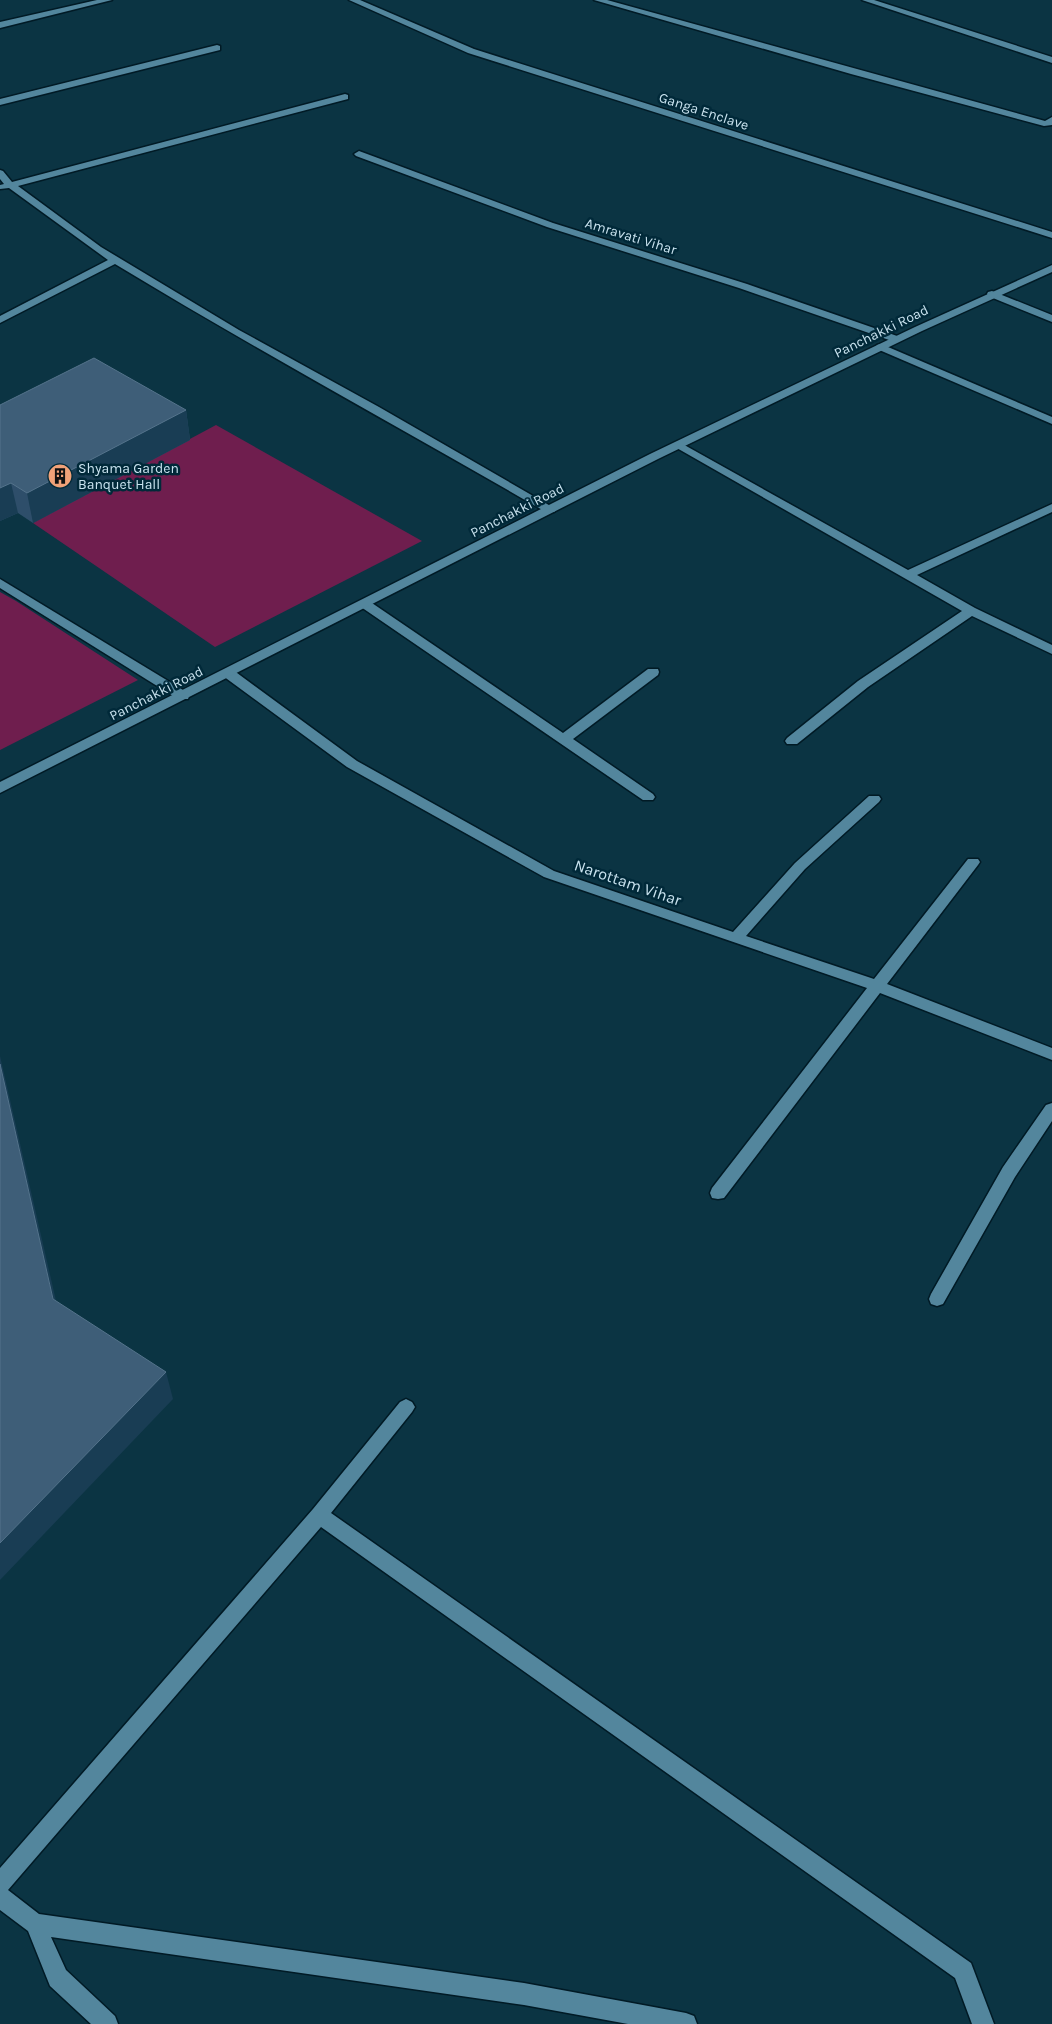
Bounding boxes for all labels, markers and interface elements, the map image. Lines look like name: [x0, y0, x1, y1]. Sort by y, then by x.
street label: Ganga Enclave: [657, 89, 751, 134]
street label: Amravati Vihar: [583, 215, 679, 259]
street label: Panchakki Road: [831, 301, 931, 362]
place label: Shyama Garden Banquet Hall: [78, 460, 179, 493]
building icon: Shyama Garden Banquet Hall: [47, 463, 73, 489]
street label: Panchakki Road: [468, 480, 567, 541]
street label: Panchakki Road: [107, 663, 206, 724]
street label: Narottam Vihar: [572, 855, 684, 910]

